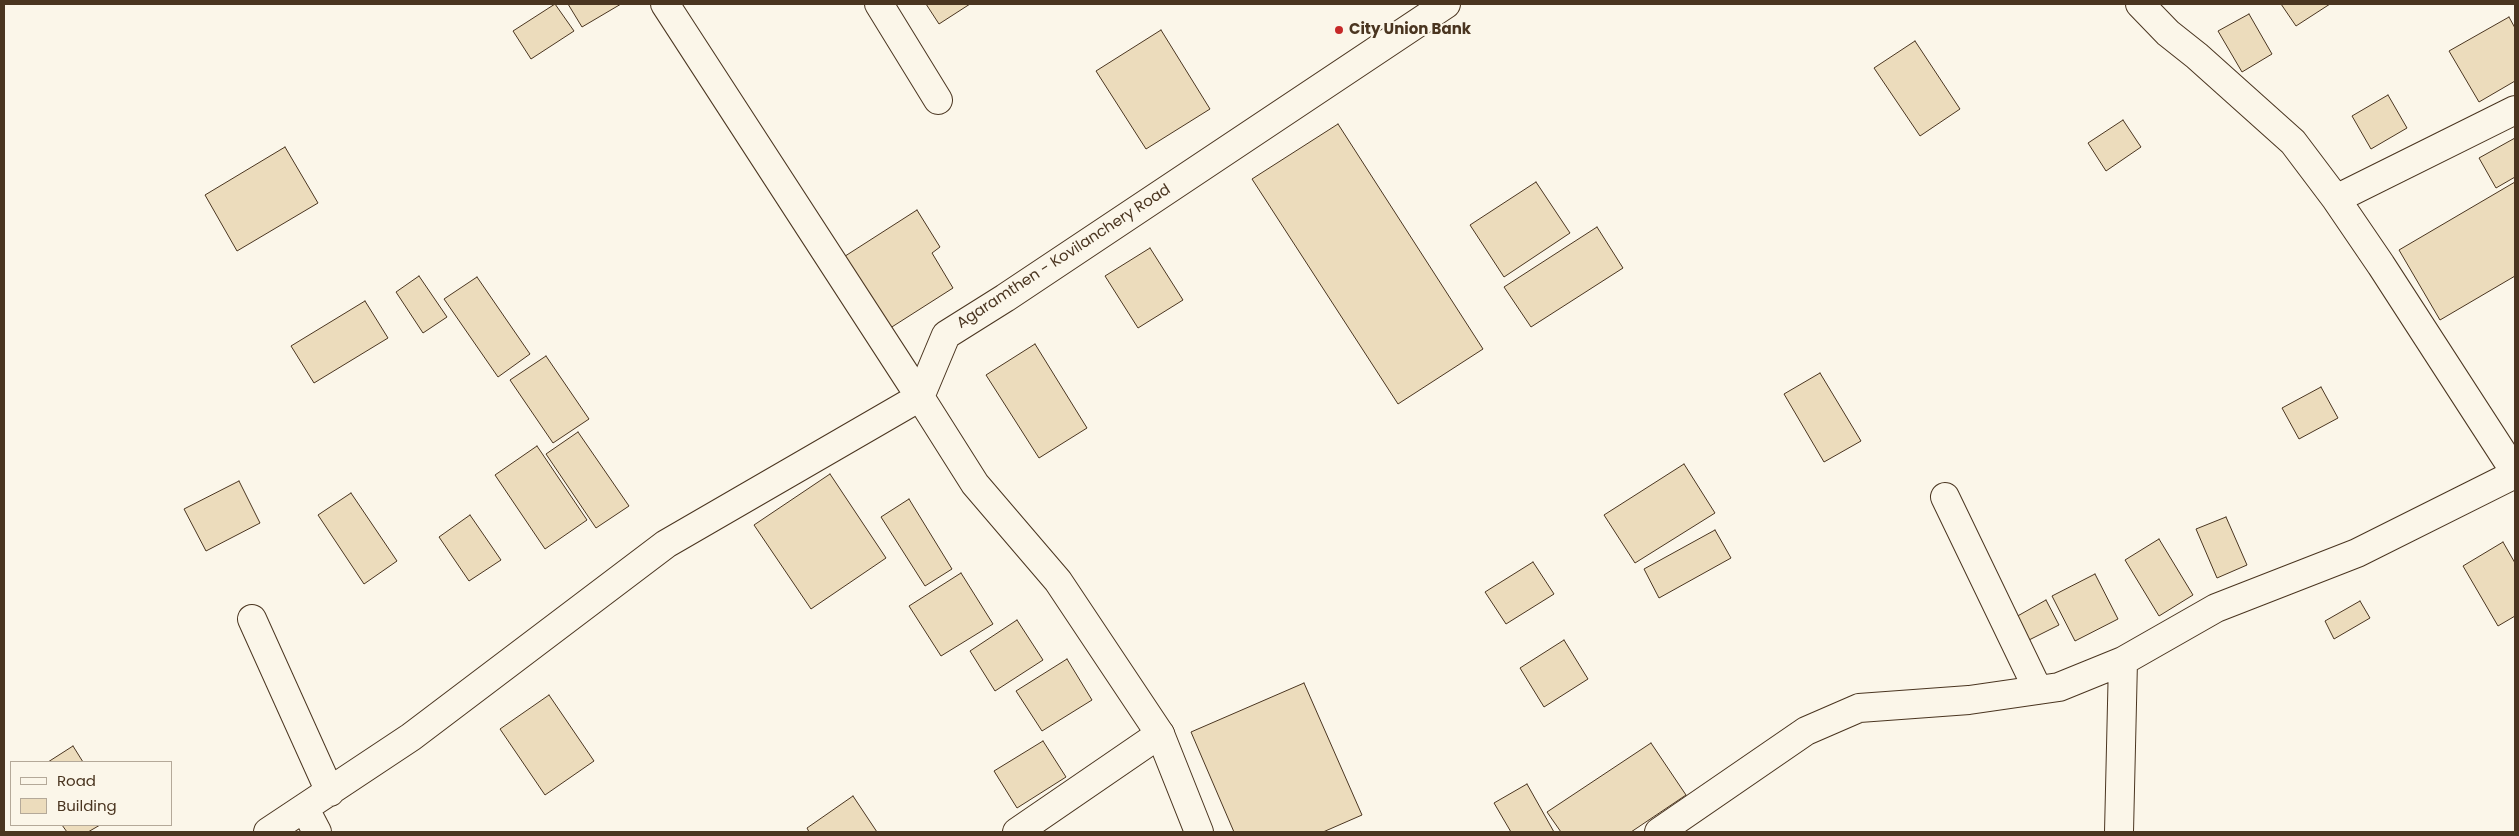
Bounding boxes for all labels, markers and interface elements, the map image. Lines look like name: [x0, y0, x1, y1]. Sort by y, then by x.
place label: City Union Bank: [1349, 21, 1471, 39]
marker: City Union Bank: [1333, 24, 1345, 36]
street label: Agaramthen - Kovilanchery Road: [954, 181, 1174, 333]
legend: [10, 761, 172, 826]
text: Road: [57, 770, 96, 791]
text: Building: [57, 795, 117, 816]

